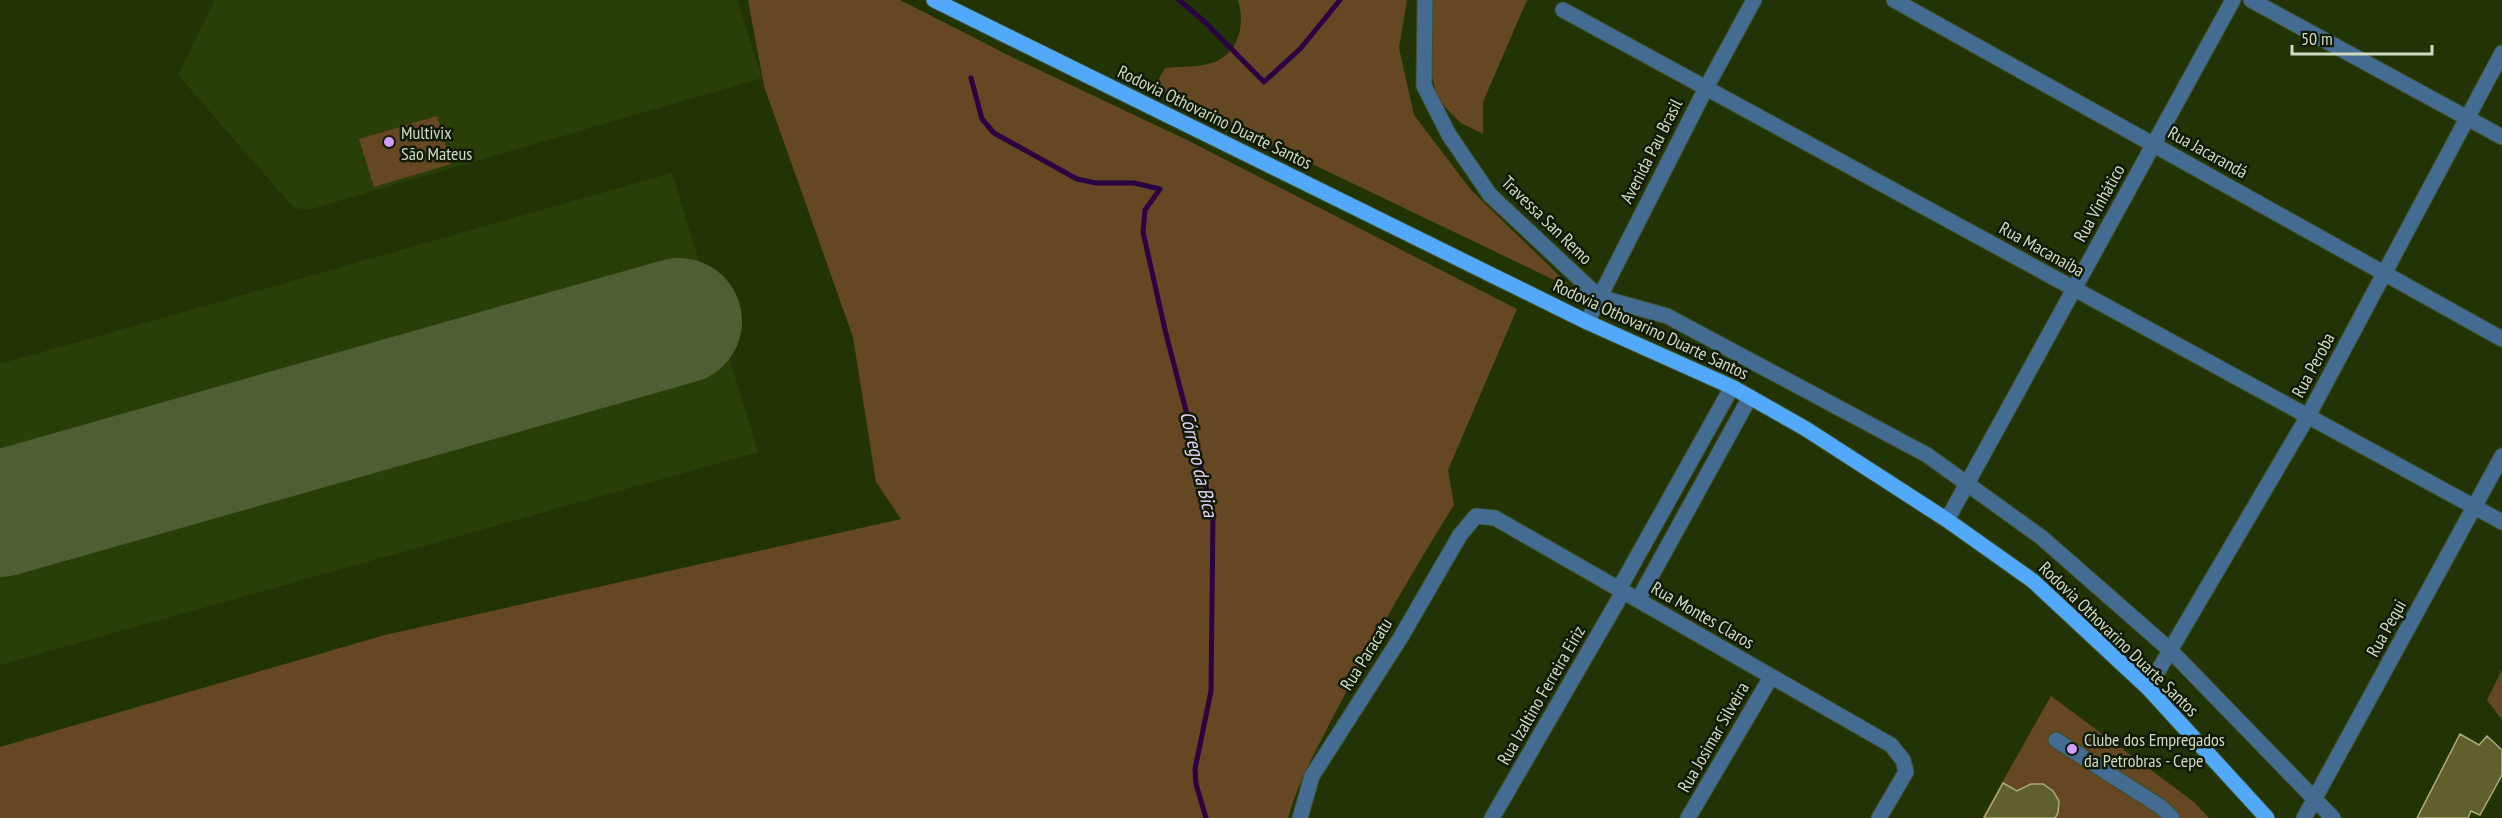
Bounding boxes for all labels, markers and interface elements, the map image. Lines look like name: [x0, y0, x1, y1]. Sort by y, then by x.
scale bar: [2292, 18, 2432, 56]
text: 50 m: [2301, 27, 2333, 50]
street label: Rodovia Othovarino Duarte Santos: [1114, 60, 1316, 174]
street label: Avenida Pau Brasil: [1615, 94, 1688, 207]
place label: Multivix São Mateus: [401, 121, 472, 165]
street label: Rua Jacarandá: [2164, 121, 2252, 183]
marker: Multivix São Mateus: [382, 135, 396, 149]
street label: Rua Vinhático: [2068, 160, 2130, 246]
street label: Travessa San Remo: [1497, 171, 1597, 269]
street label: Rua Macanaíba: [1995, 216, 2089, 282]
street label: Rodovia Othovarino Duarte Santos: [1550, 274, 1752, 384]
street label: Rua Peroba: [2286, 329, 2340, 401]
water label: Córrego da Bica: [1174, 409, 1224, 520]
street label: Rodovia Othovarino Duarte Santos: [2034, 557, 2204, 721]
street label: Rua Montes Claros: [1647, 576, 1759, 654]
street label: Rua Pequi: [2361, 595, 2411, 661]
street label: Rua Paracatu: [1335, 614, 1397, 694]
street label: Rua Izaltino Ferreira Eiriz: [1492, 621, 1590, 769]
street label: Rua Josimar Silveira: [1672, 678, 1754, 796]
place label: Clube dos Empregados da Petrobras - Cepe: [2084, 728, 2225, 772]
marker: Clube dos Empregados da Petrobras - Cepe: [2065, 742, 2079, 756]

